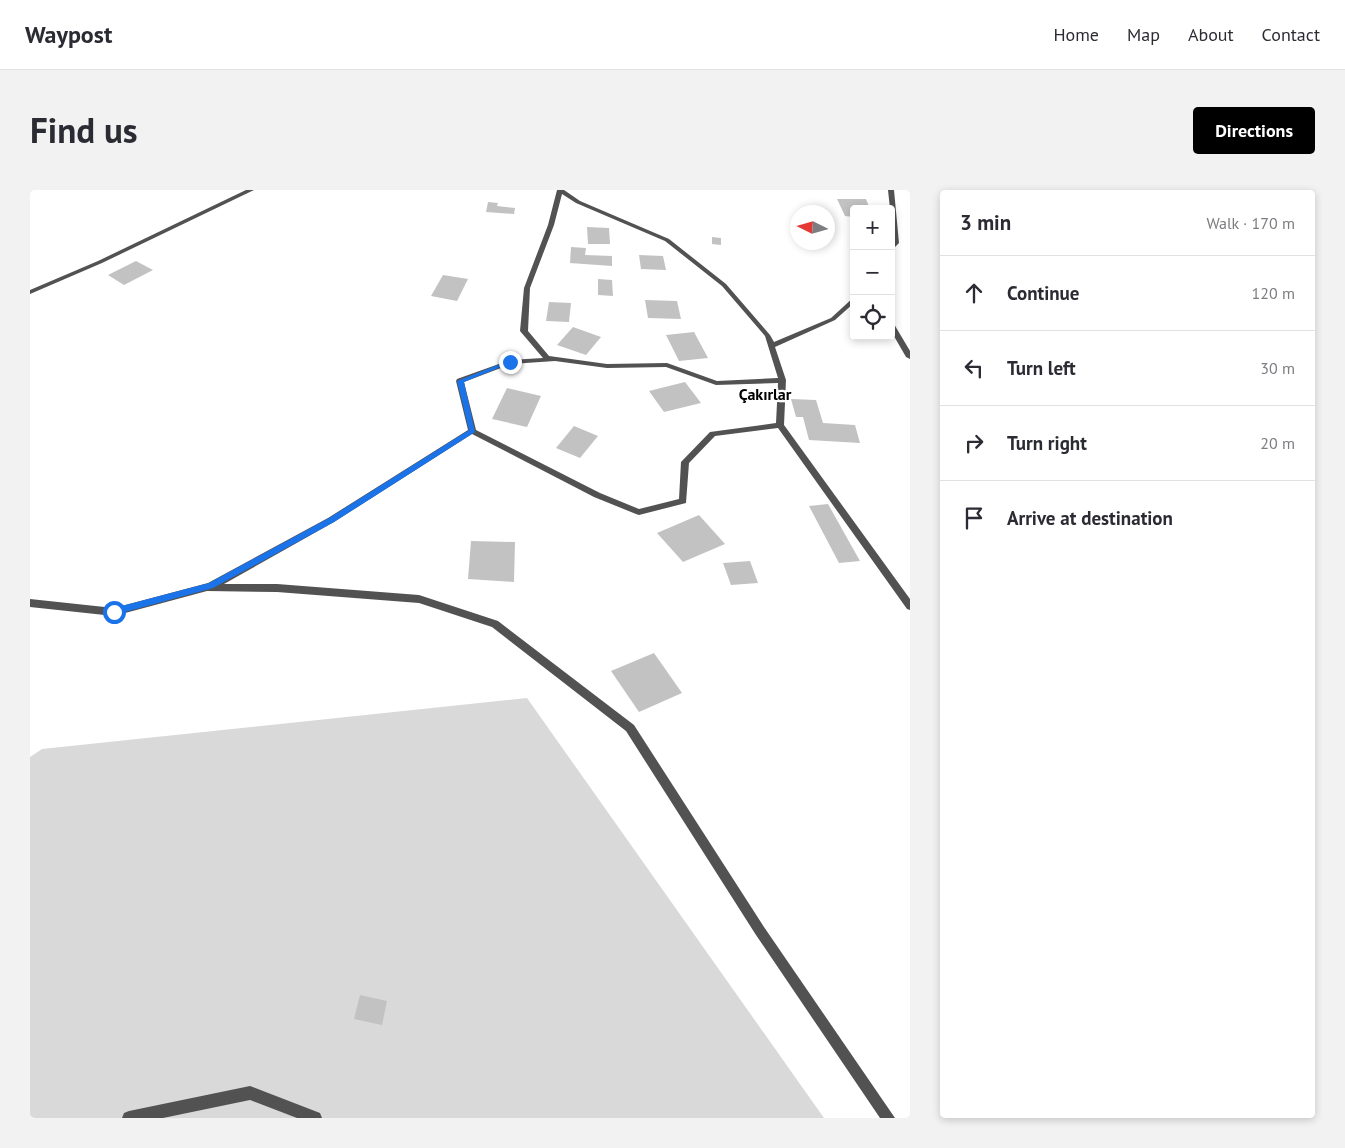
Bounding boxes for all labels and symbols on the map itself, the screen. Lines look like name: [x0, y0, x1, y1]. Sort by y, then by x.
north arrow: [790, 205, 835, 250]
route end: [499, 351, 522, 374]
district label: Çakırlar: [739, 384, 792, 404]
route start: [103, 601, 126, 624]

